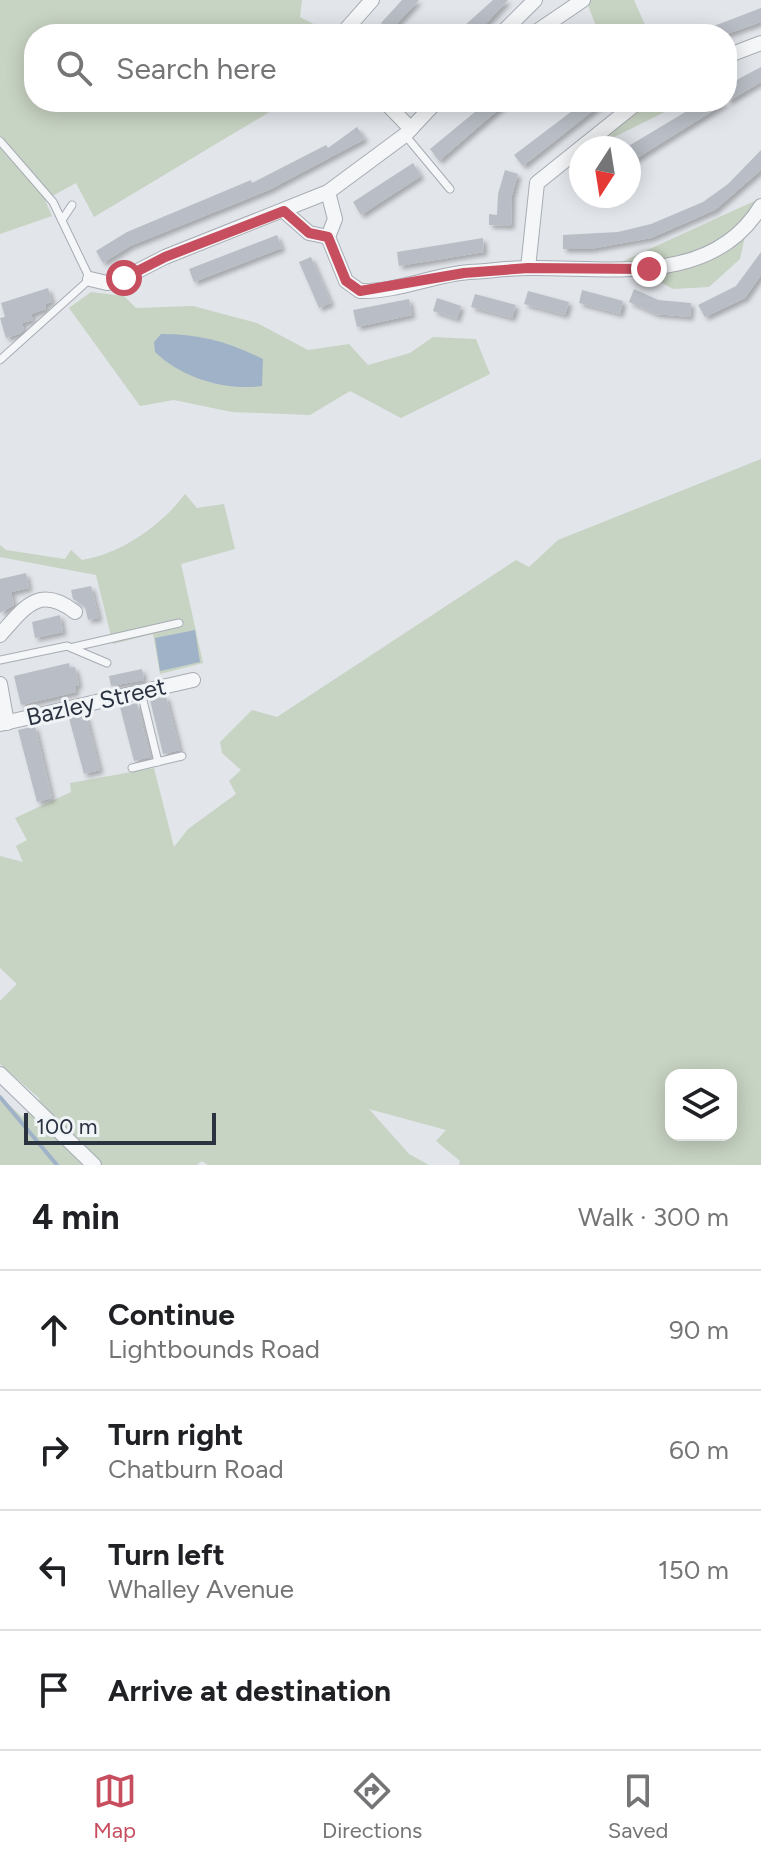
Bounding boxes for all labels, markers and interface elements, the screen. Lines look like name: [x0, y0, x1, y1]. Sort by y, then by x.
search box: [24, 24, 737, 112]
icon: search: [52, 46, 96, 90]
text: Search here: [116, 50, 276, 87]
north arrow: [569, 136, 641, 208]
route end: [631, 251, 667, 287]
route start: [106, 260, 142, 296]
street label: Bazley Street: [23, 671, 169, 732]
map controls: [665, 1069, 737, 1141]
button: layers: [665, 1069, 737, 1141]
scale bar: [24, 1109, 216, 1145]
text: 100 m: [36, 1113, 97, 1140]
text: 4 min: [32, 1197, 119, 1238]
text: Walk · 300 m: [578, 1201, 729, 1233]
text: Continue: [108, 1296, 235, 1333]
icon: ahead: [32, 1308, 76, 1352]
text: 90 m: [669, 1314, 729, 1346]
text: Lightbounds Road: [108, 1333, 320, 1365]
text: Turn right: [108, 1416, 243, 1453]
icon: right: [32, 1428, 76, 1472]
text: 60 m: [669, 1434, 729, 1466]
text: Chatburn Road: [108, 1453, 284, 1485]
text: Turn left: [108, 1536, 225, 1573]
icon: left: [32, 1548, 76, 1592]
text: 150 m: [658, 1554, 729, 1586]
text: Whalley Avenue: [108, 1573, 294, 1605]
icon: arrive: [32, 1668, 76, 1712]
text: Arrive at destination: [108, 1672, 391, 1709]
tab: Map: [93, 1769, 137, 1844]
tab: Directions: [322, 1769, 422, 1844]
tab: Saved: [608, 1769, 668, 1844]

